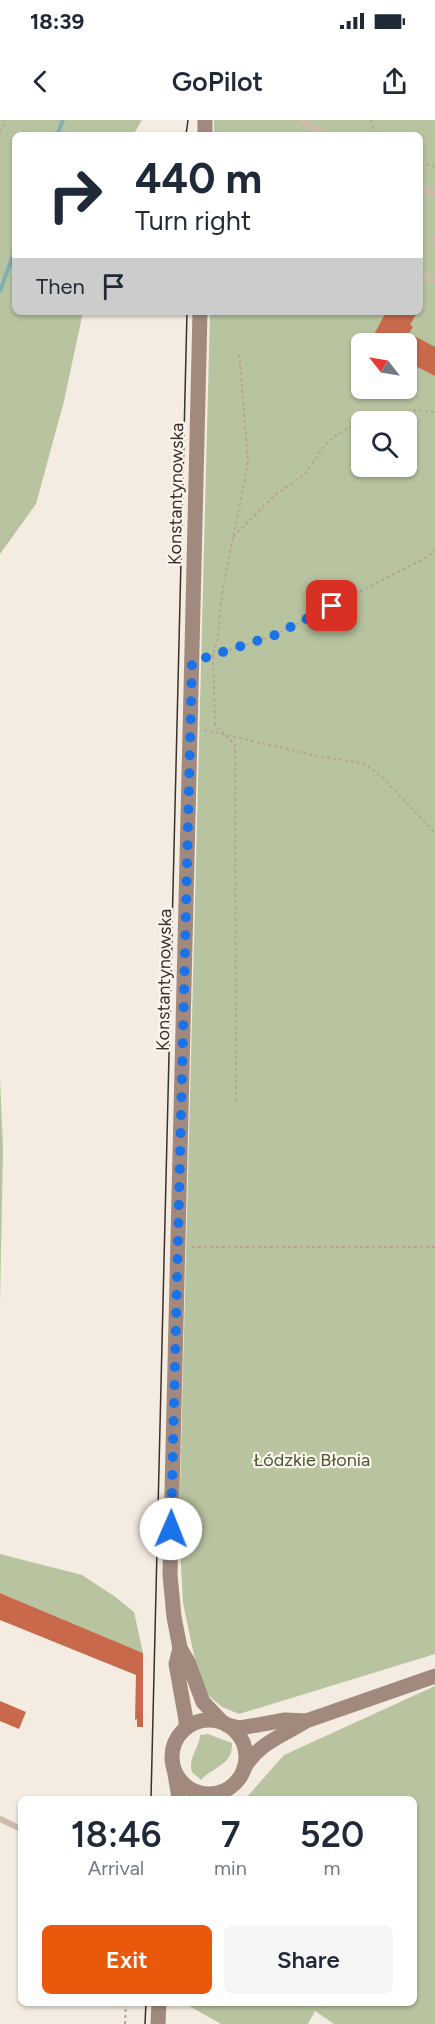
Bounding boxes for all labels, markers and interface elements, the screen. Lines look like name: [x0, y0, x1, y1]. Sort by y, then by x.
text: 18:39: [30, 8, 84, 35]
icon: back: [24, 65, 57, 98]
text: GoPilot: [172, 65, 263, 98]
icon: share: [378, 65, 411, 98]
text: 440 m: [135, 153, 262, 204]
icon: right: [36, 156, 114, 234]
text: Turn right: [135, 204, 251, 237]
icon: arrive: [97, 270, 130, 303]
text: Then: [36, 273, 85, 300]
north arrow: [351, 333, 417, 399]
map controls: [351, 333, 417, 477]
button: search: [351, 411, 417, 477]
street label: Konstantynowska: [164, 423, 188, 565]
pin: [306, 580, 357, 631]
icon: arrive: [315, 589, 348, 622]
street label: Konstantynowska: [152, 909, 176, 1051]
park label: Łódzkie Błonia: [254, 1449, 370, 1471]
position arrow: [139, 1497, 203, 1561]
text: 18:46: [71, 1813, 161, 1856]
text: 7: [221, 1813, 240, 1856]
text: 520: [300, 1813, 364, 1856]
text: Arrival: [88, 1856, 144, 1880]
text: min: [214, 1856, 247, 1880]
text: m: [323, 1856, 340, 1880]
button: Exit: [42, 1925, 212, 1994]
button: Share: [224, 1925, 393, 1994]

